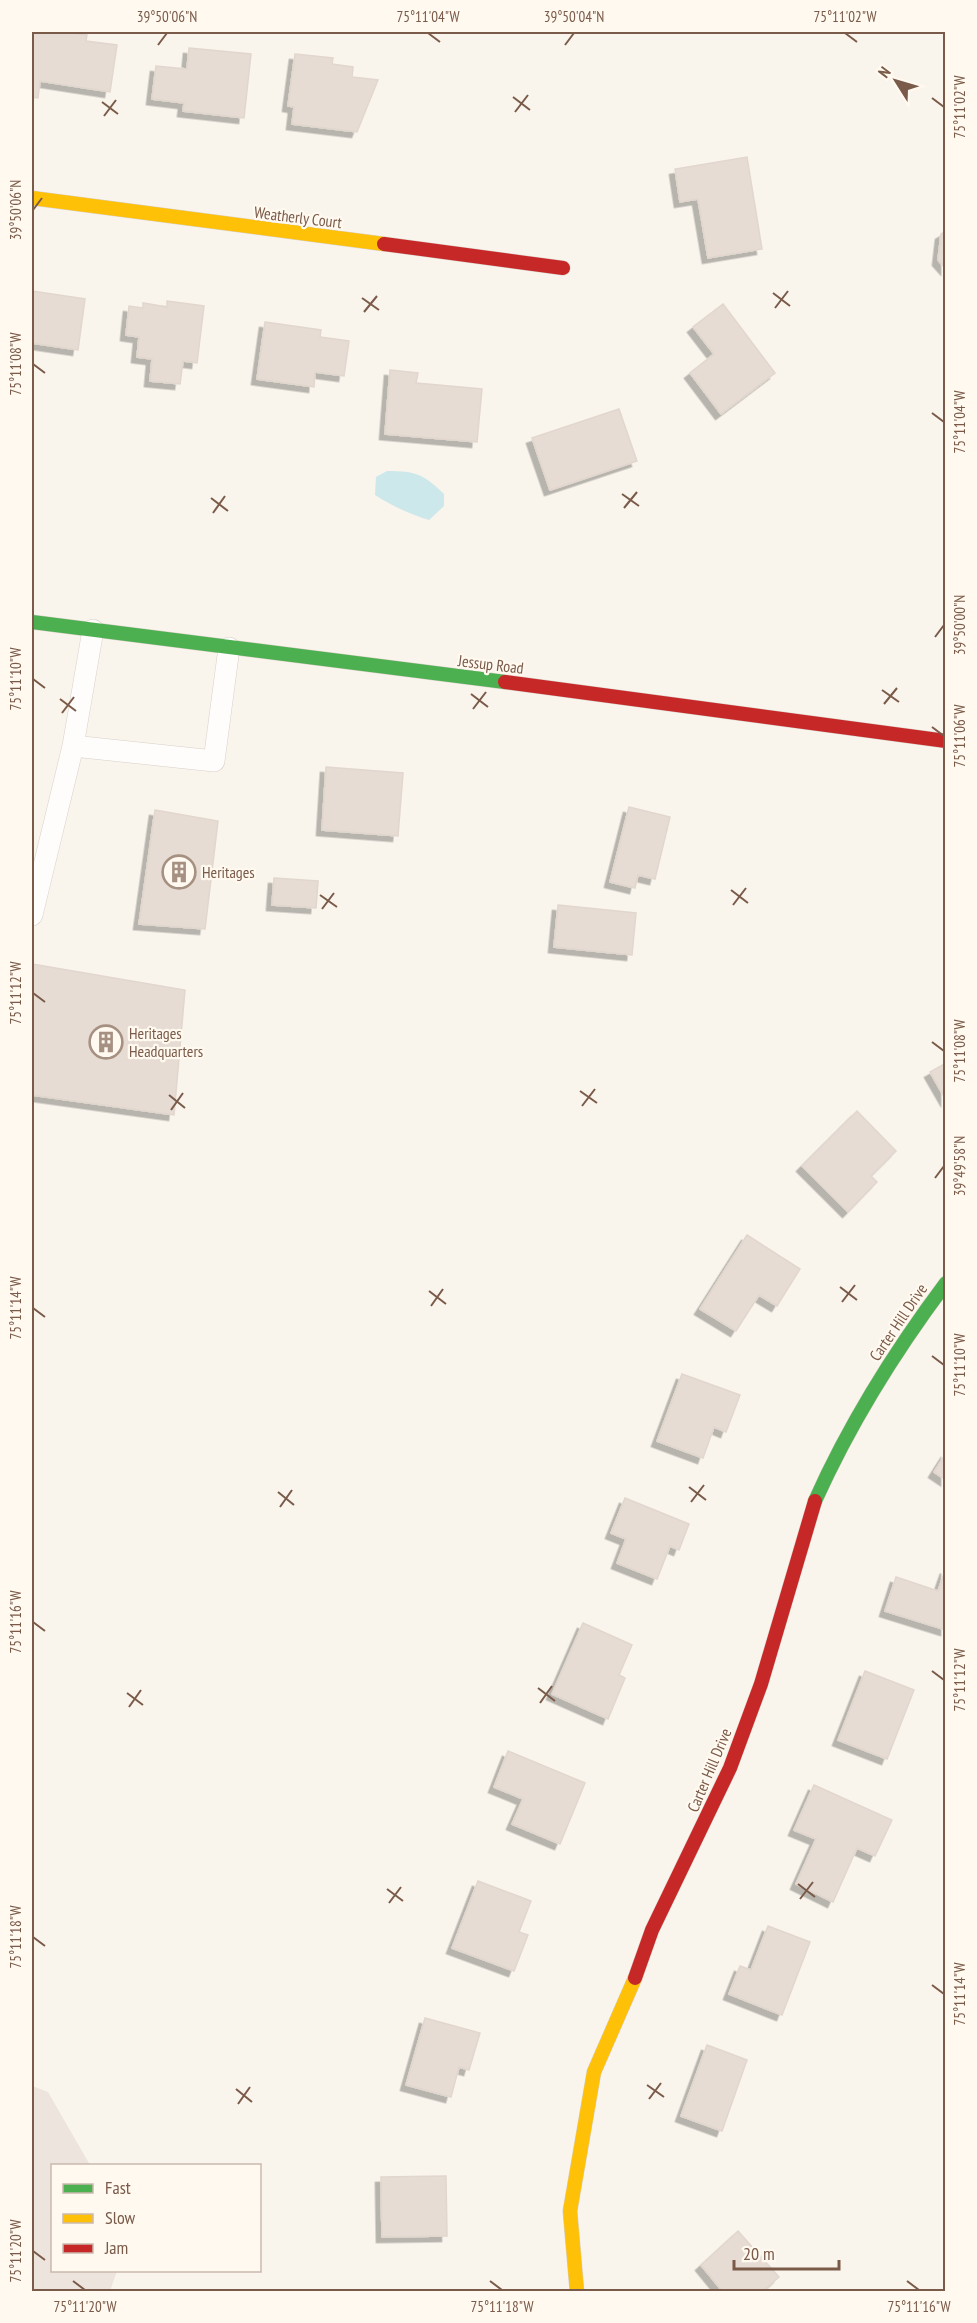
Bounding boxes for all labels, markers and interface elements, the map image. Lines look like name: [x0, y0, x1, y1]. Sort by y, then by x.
text: 39°50'06"N: [137, 7, 197, 26]
text: 75°11'04"W: [396, 7, 460, 26]
text: 39°50'04"N: [544, 7, 604, 26]
text: 75°11'02"W: [813, 7, 877, 26]
north arrow: [866, 51, 926, 111]
text: N: [873, 63, 895, 81]
text: 75°11'02"W: [950, 75, 969, 139]
text: 39°50'06"N: [6, 180, 25, 240]
street label: Weatherly Court: [253, 202, 344, 232]
text: 75°11'08"W: [6, 332, 25, 396]
text: 75°11'04"W: [950, 390, 969, 454]
text: 39°50'00"N: [950, 595, 969, 655]
text: 75°11'10"W: [6, 647, 25, 711]
street label: Jessup Road: [456, 650, 525, 678]
text: 75°11'06"W: [950, 704, 969, 768]
building icon: Heritages: [161, 854, 197, 890]
place label: Heritages: [202, 862, 255, 882]
text: 75°11'12"W: [6, 961, 25, 1025]
text: 75°11'08"W: [950, 1019, 969, 1083]
place label: Heritages Headquarters: [129, 1023, 203, 1061]
building icon: Heritages Headquarters: [88, 1024, 124, 1060]
text: 39°49'58"N: [950, 1136, 969, 1196]
text: 75°11'14"W: [6, 1276, 25, 1340]
street label: Carter Hill Drive: [865, 1280, 931, 1364]
text: 75°11'10"W: [950, 1333, 969, 1397]
text: 75°11'16"W: [6, 1590, 25, 1654]
text: 75°11'12"W: [950, 1648, 969, 1712]
street label: Carter Hill Drive: [682, 1725, 736, 1815]
text: 75°11'18"W: [6, 1905, 25, 1969]
text: 75°11'14"W: [950, 1962, 969, 2026]
legend: [51, 2164, 261, 2272]
text: Fast: [105, 2176, 131, 2199]
text: Slow: [105, 2206, 136, 2229]
text: 75°11'20"W: [6, 2219, 25, 2283]
scale bar: [734, 2233, 839, 2271]
text: Jam: [104, 2236, 128, 2259]
text: 20 m: [743, 2242, 775, 2265]
text: 75°11'20"W: [53, 2297, 117, 2316]
text: 75°11'18"W: [470, 2297, 534, 2316]
text: 75°11'16"W: [887, 2297, 951, 2316]

